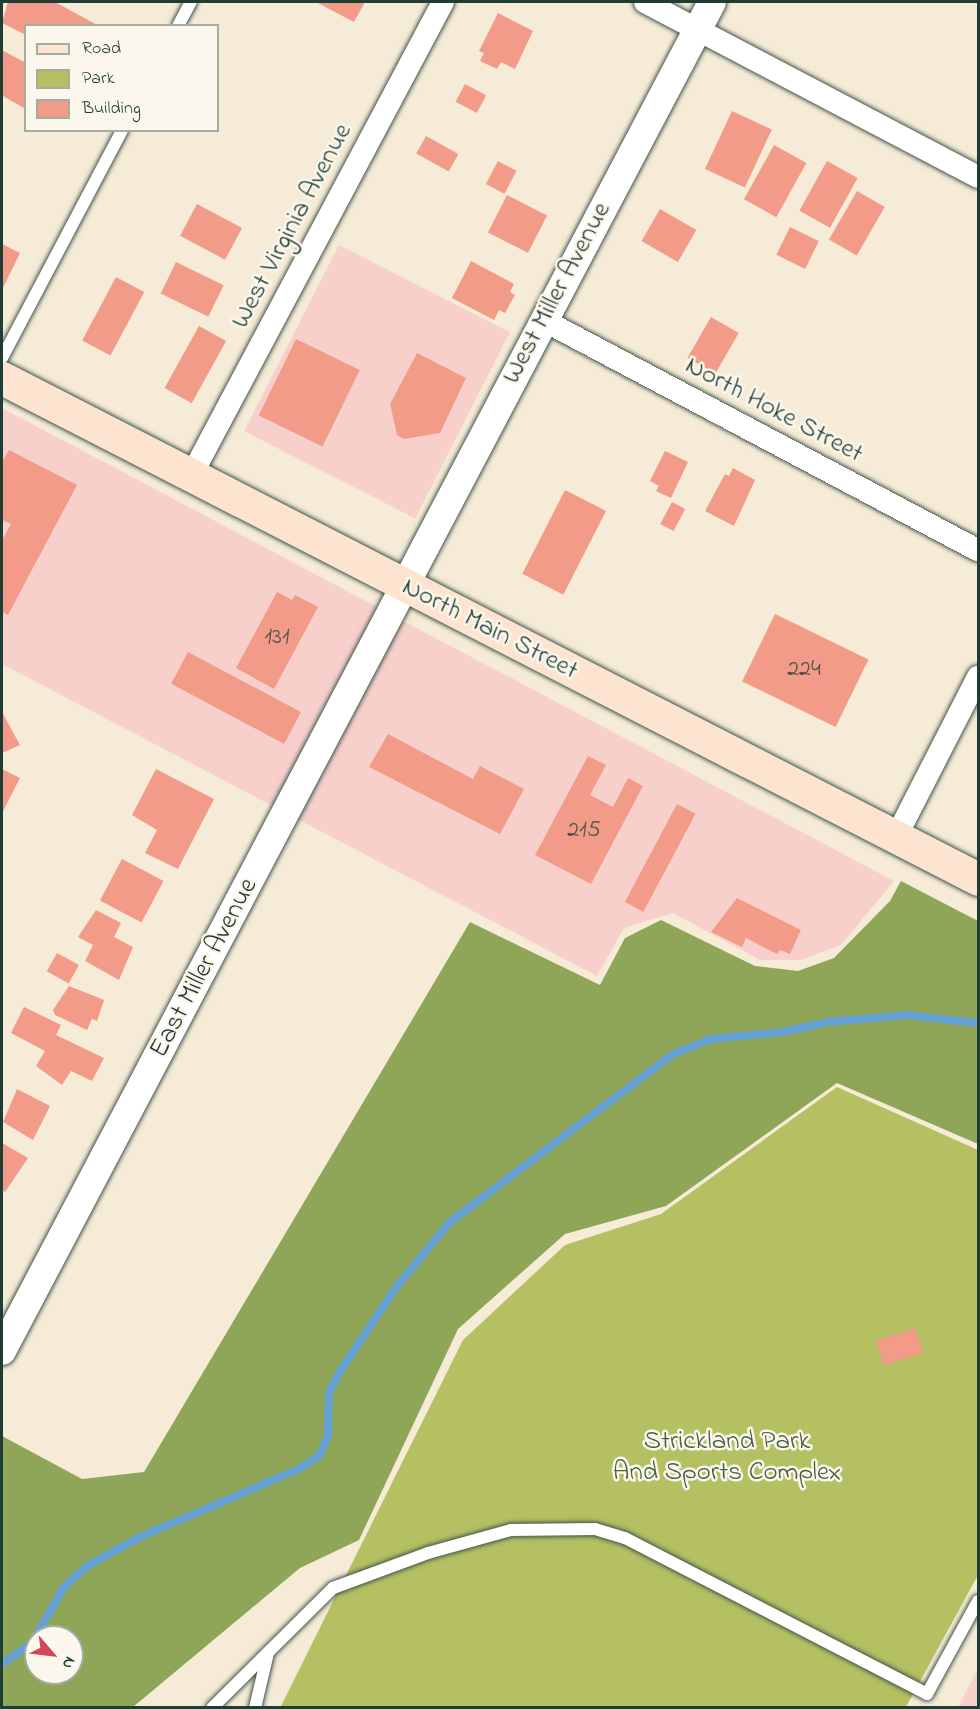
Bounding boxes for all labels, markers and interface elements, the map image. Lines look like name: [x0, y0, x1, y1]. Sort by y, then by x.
legend: [24, 24, 219, 132]
text: Road: [82, 36, 121, 62]
text: Park: [82, 66, 115, 92]
text: Building: [82, 96, 141, 122]
street label: West Virginia Avenue: [224, 118, 360, 334]
street label: West Miller Avenue: [496, 197, 618, 389]
street label: North Hoke Street: [679, 349, 869, 471]
street label: North Main Street: [397, 571, 583, 687]
house number: 131: [264, 624, 290, 652]
house number: 224: [787, 656, 821, 684]
house number: 215: [567, 817, 601, 845]
street label: East Miller Avenue: [143, 873, 265, 1063]
park label: Strickland Park And Sports Complex: [613, 1425, 841, 1488]
north arrow: [24, 1625, 84, 1685]
text: N: [55, 1652, 81, 1673]

